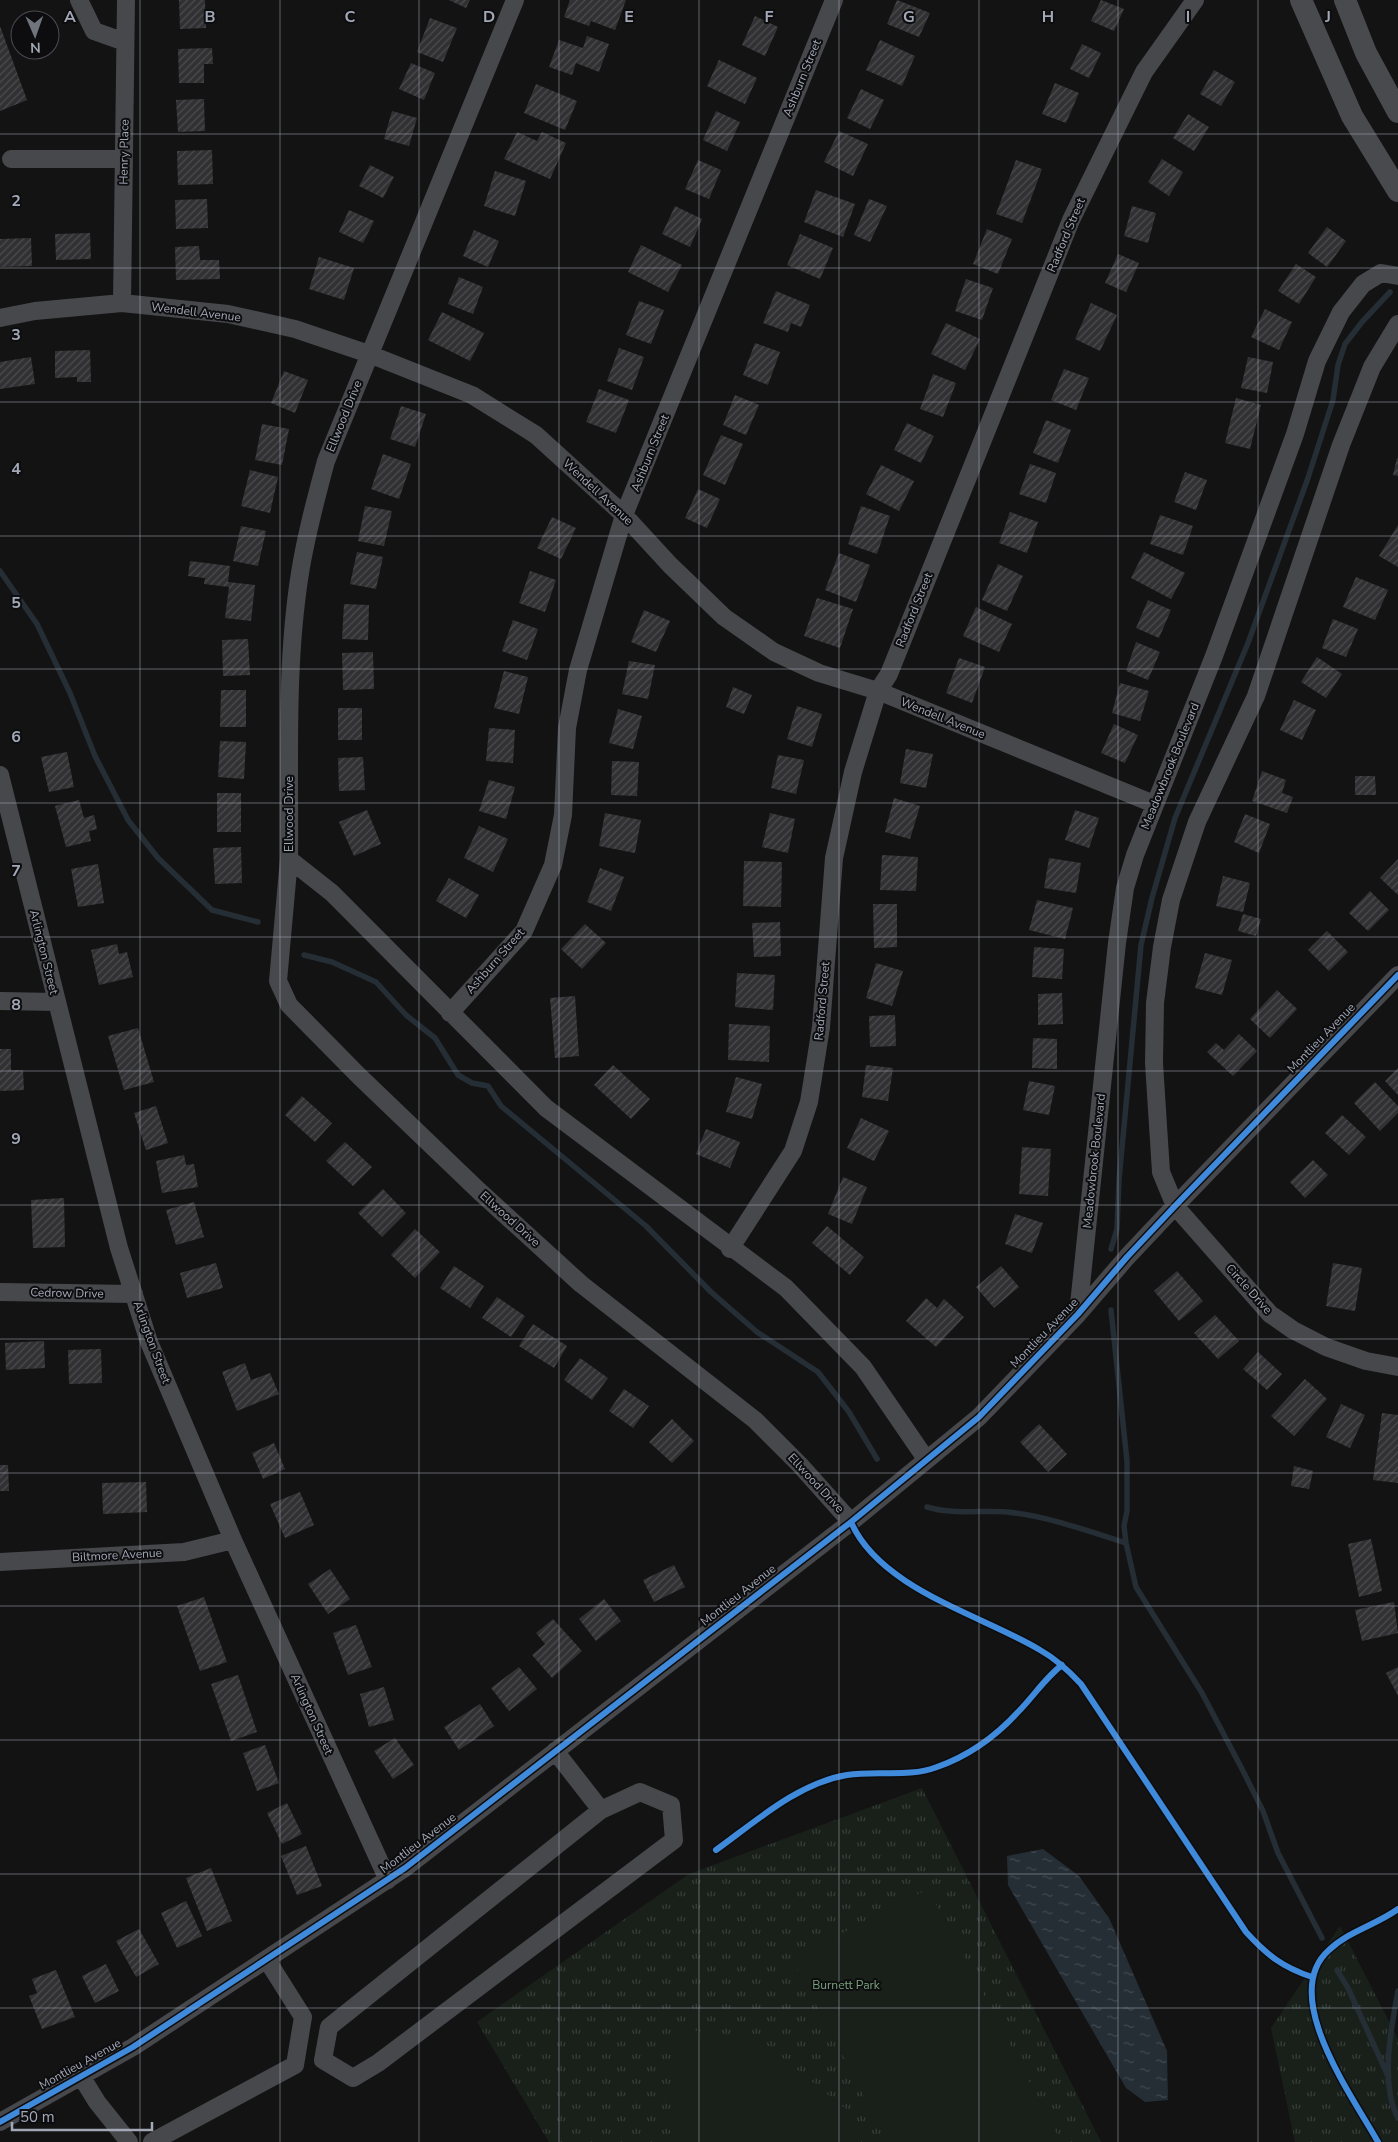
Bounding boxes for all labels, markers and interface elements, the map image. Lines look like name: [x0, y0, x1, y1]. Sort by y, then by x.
text: A: [64, 6, 76, 28]
text: B: [204, 6, 216, 28]
text: C: [345, 6, 356, 28]
text: D: [483, 6, 495, 28]
text: E: [624, 6, 634, 28]
text: F: [765, 6, 774, 28]
text: G: [903, 6, 915, 28]
text: H: [1042, 6, 1054, 28]
text: I: [1186, 6, 1190, 28]
text: J: [1324, 6, 1331, 28]
north arrow: [10, 10, 60, 60]
street label: Ashburn Street: [779, 36, 825, 119]
text: N: [30, 38, 41, 57]
street label: Henry Place: [115, 119, 133, 185]
text: 2: [11, 190, 21, 212]
street label: Radford Street: [1043, 195, 1089, 274]
street label: Wendell Avenue: [150, 299, 242, 325]
text: 3: [11, 324, 21, 346]
street label: Ellwood Drive: [322, 378, 366, 454]
street label: Ashburn Street: [627, 411, 673, 494]
street label: Wendell Avenue: [560, 455, 636, 529]
text: 4: [11, 458, 21, 480]
street label: Radford Street: [892, 570, 936, 650]
text: 5: [11, 592, 21, 614]
street label: Wendell Avenue: [898, 694, 988, 742]
street label: Meadowbrook Boulevard: [1137, 700, 1203, 832]
text: 6: [11, 726, 21, 748]
street label: Ellwood Drive: [281, 776, 297, 852]
text: 7: [11, 860, 21, 882]
street label: Arlington Street: [26, 908, 62, 997]
street label: Ashburn Street: [462, 924, 528, 997]
street label: Radford Street: [811, 960, 833, 1041]
text: 8: [11, 994, 21, 1016]
street label: Montlieu Avenue: [1284, 1000, 1358, 1076]
street label: Meadowbrook Boulevard: [1079, 1093, 1109, 1229]
text: 9: [11, 1128, 21, 1150]
street label: Ellwood Drive: [476, 1188, 544, 1250]
street label: Circle Drive: [1222, 1261, 1276, 1317]
street label: Cedrow Drive: [30, 1284, 104, 1302]
street label: Montlieu Avenue: [1007, 1295, 1081, 1371]
street label: Arlington Street: [130, 1299, 175, 1386]
street label: Ellwood Drive: [784, 1450, 848, 1516]
street label: Biltmore Avenue: [72, 1545, 162, 1565]
street label: Montlieu Avenue: [697, 1561, 779, 1629]
street label: Arlington Street: [287, 1671, 337, 1758]
street label: Montlieu Avenue: [377, 1809, 459, 1877]
park label: Burnett Park: [812, 1977, 881, 1993]
street label: Montlieu Avenue: [36, 2035, 124, 2093]
scale bar: [12, 2100, 152, 2132]
text: 50 m: [20, 2107, 55, 2127]

